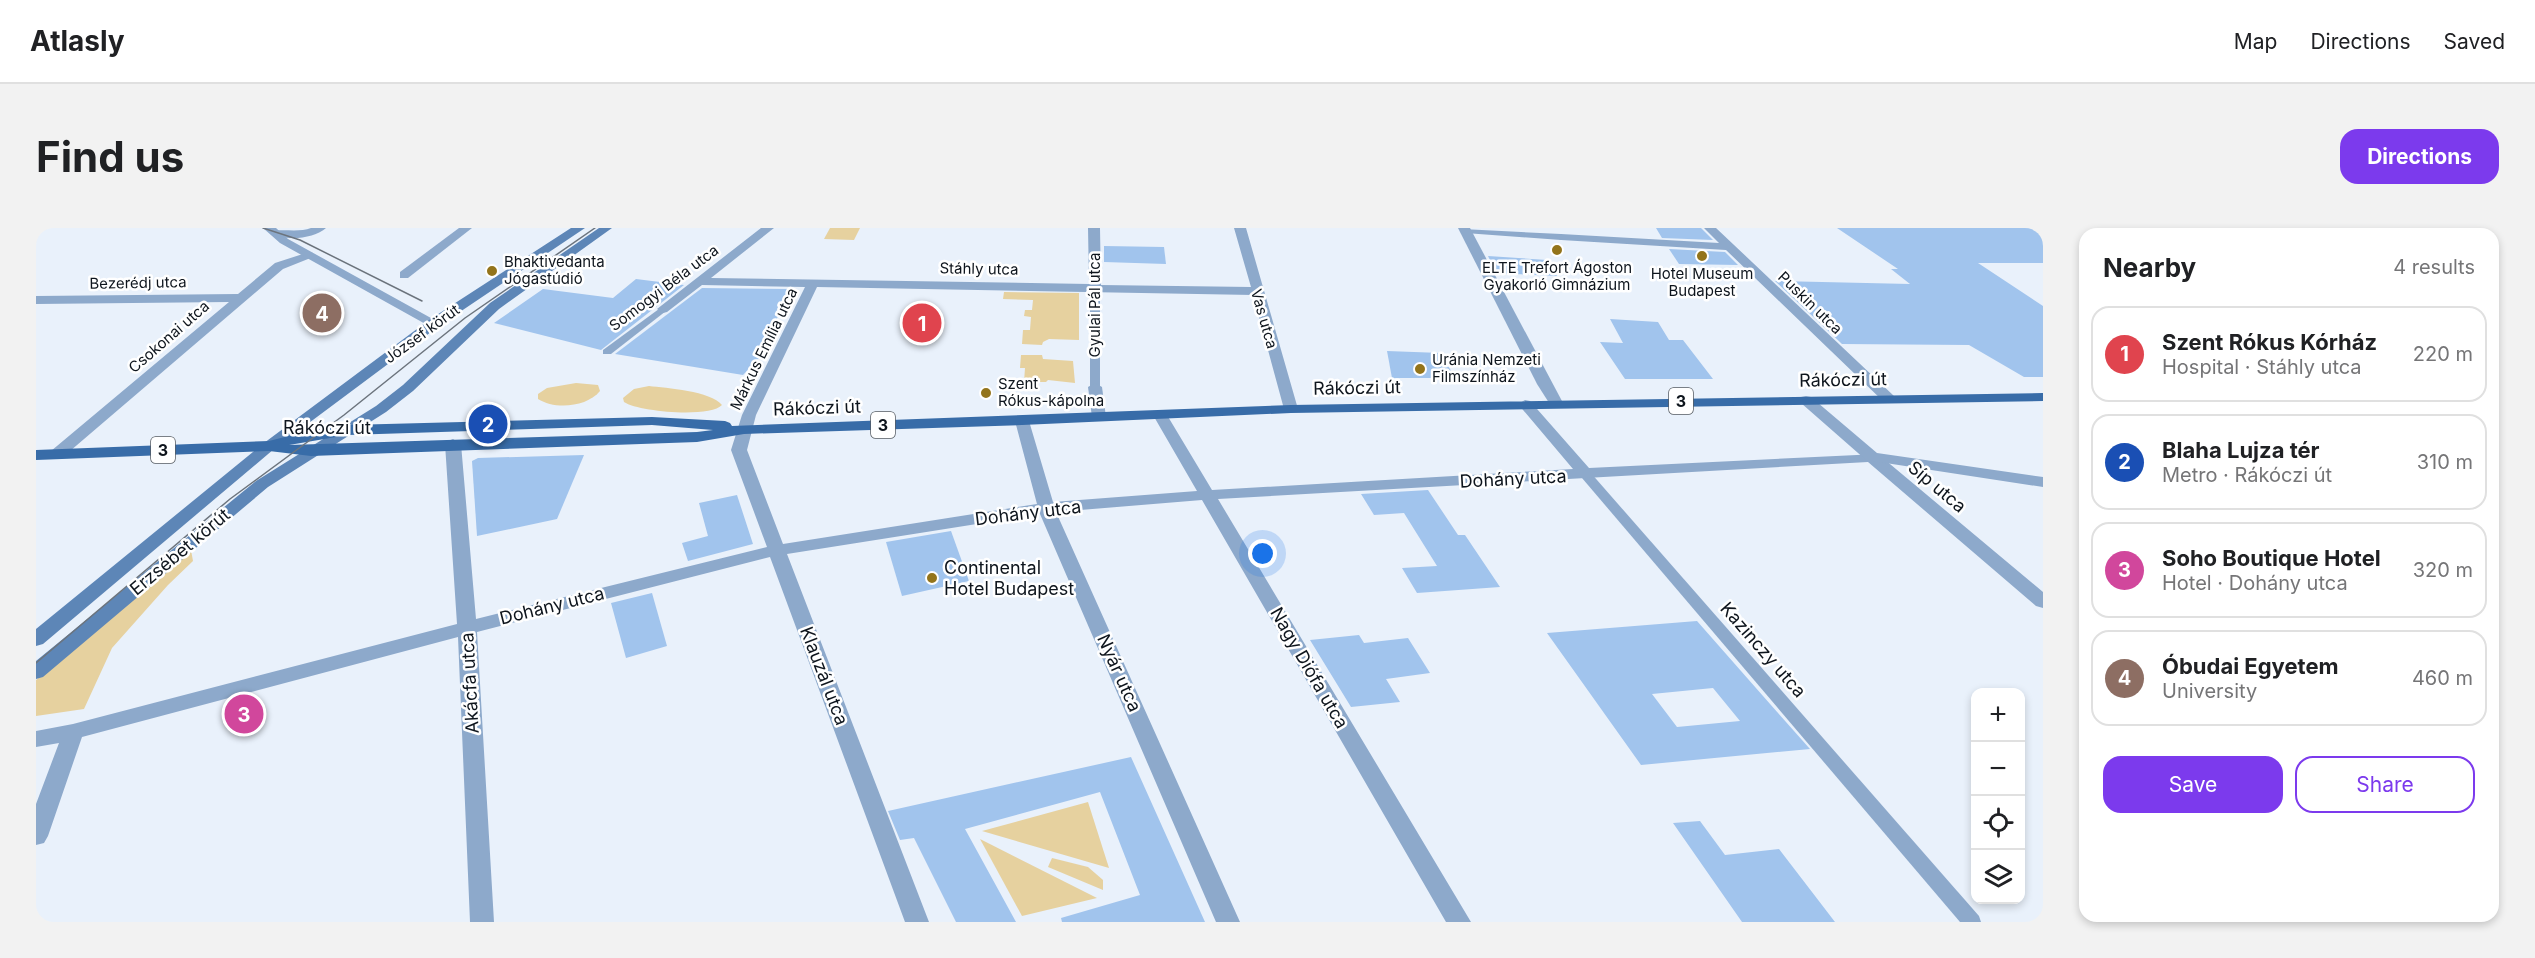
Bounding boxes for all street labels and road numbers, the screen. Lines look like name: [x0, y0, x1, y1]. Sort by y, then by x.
street label: Somogyi Béla utca: [605, 240, 722, 335]
street label: Gyulai Pál utca: [1085, 252, 1104, 358]
street label: Stáhly utca: [939, 258, 1019, 279]
street label: Puskin utca: [1774, 267, 1846, 338]
street label: Bezerédj utca: [89, 272, 187, 293]
street label: Márkus Emília utca: [726, 285, 801, 413]
street label: Vas utca: [1247, 287, 1282, 351]
street label: Csokonai utca: [124, 296, 213, 377]
street label: József körút: [380, 300, 463, 367]
street label: Rákóczi út: [1799, 368, 1887, 391]
street label: Rákóczi út: [1313, 376, 1401, 399]
road number: 3: [1669, 388, 1693, 414]
street label: Rákóczi út: [773, 395, 861, 420]
road number: 3: [871, 412, 895, 438]
street label: Rákóczi út: [283, 417, 371, 438]
road number: 3: [151, 437, 175, 463]
street label: Síp utca: [1904, 456, 1970, 517]
street label: Dohány utca: [1459, 465, 1567, 492]
street label: Dohány utca: [974, 496, 1082, 529]
street label: Erzsébet körút: [126, 504, 234, 599]
street label: Dohány utca: [497, 582, 606, 629]
street label: Kazinczy utca: [1716, 598, 1810, 702]
street label: Nagy Diófa utca: [1266, 603, 1353, 732]
street label: Klauzál utca: [796, 624, 853, 728]
street label: Nyár utca: [1093, 631, 1146, 715]
street label: Akácfa utca: [456, 632, 483, 734]

